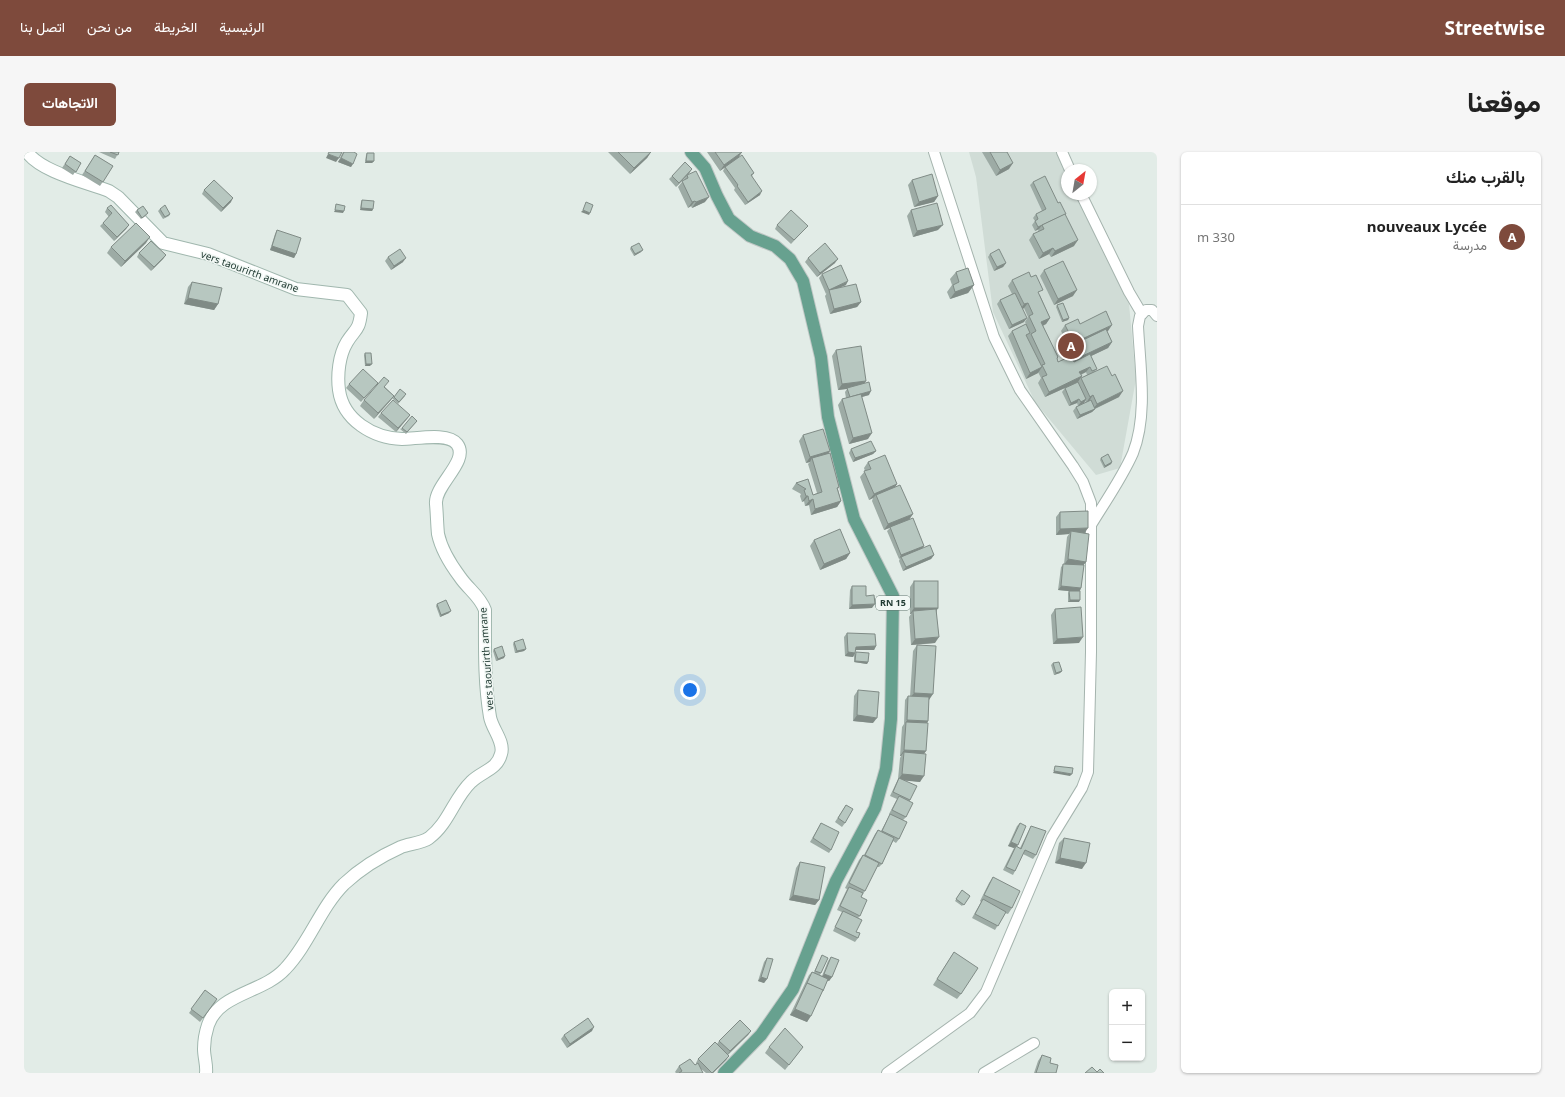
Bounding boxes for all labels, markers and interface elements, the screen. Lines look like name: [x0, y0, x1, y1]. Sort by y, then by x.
text: Streetwise: [1444, 15, 1545, 41]
text: اتصل بنا: [20, 17, 65, 36]
text: من نحن: [87, 17, 132, 36]
text: الخريطة: [154, 17, 197, 36]
text: الرئيسية: [219, 17, 265, 36]
text: موقعنا: [1467, 82, 1541, 120]
button: الاتجاهات: [24, 83, 116, 126]
north arrow: [1061, 164, 1097, 200]
text: بالقرب منك: [1446, 165, 1525, 188]
text: nouveaux Lycée: [1367, 216, 1487, 236]
text: 330 m: [1197, 228, 1235, 246]
text: A: [1508, 228, 1517, 246]
text: مدرسة: [1453, 236, 1487, 254]
street label: vers taourirth amrane: [199, 247, 301, 295]
pin: A: [1058, 331, 1084, 361]
road number: RN 15: [876, 596, 910, 610]
street label: vers taourirth amrane: [475, 607, 497, 711]
your location: [680, 680, 700, 700]
map controls: [1109, 989, 1145, 1061]
button: +: [1109, 989, 1145, 1025]
button: −: [1109, 1025, 1145, 1061]

